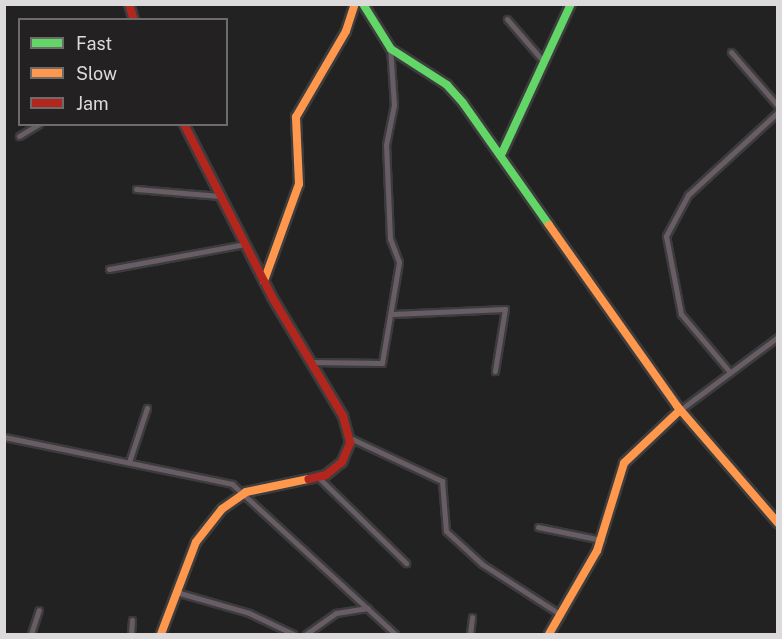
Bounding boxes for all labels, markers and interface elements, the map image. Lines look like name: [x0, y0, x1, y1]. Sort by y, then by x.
legend: [18, 18, 228, 126]
text: Fast: [76, 33, 112, 54]
text: Slow: [76, 63, 117, 84]
text: Jam: [76, 93, 109, 114]

